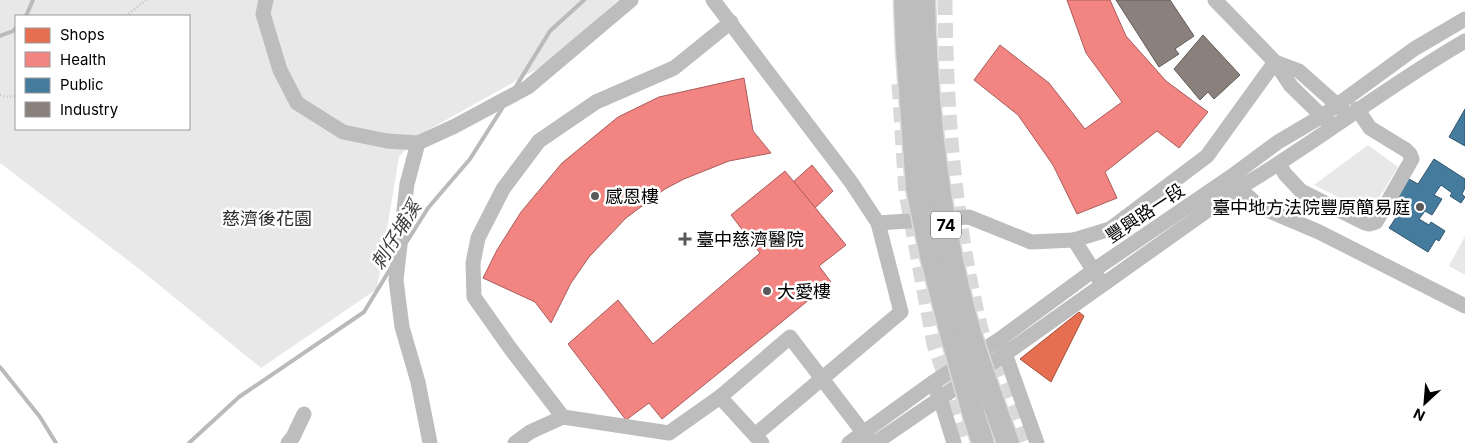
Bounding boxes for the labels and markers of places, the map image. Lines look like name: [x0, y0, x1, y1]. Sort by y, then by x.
place label: 感恩樓: [605, 186, 659, 207]
marker: 感恩樓: [589, 190, 601, 202]
place label: 臺中地方法院豐原簡易庭: [1212, 197, 1410, 218]
marker: 臺中地方法院豐原簡易庭: [1414, 201, 1426, 213]
place label: 臺中慈濟醫院: [696, 229, 804, 250]
marker: 臺中慈濟醫院: [678, 232, 692, 246]
place label: 大愛樓: [777, 281, 831, 302]
marker: 大愛樓: [761, 285, 773, 297]

